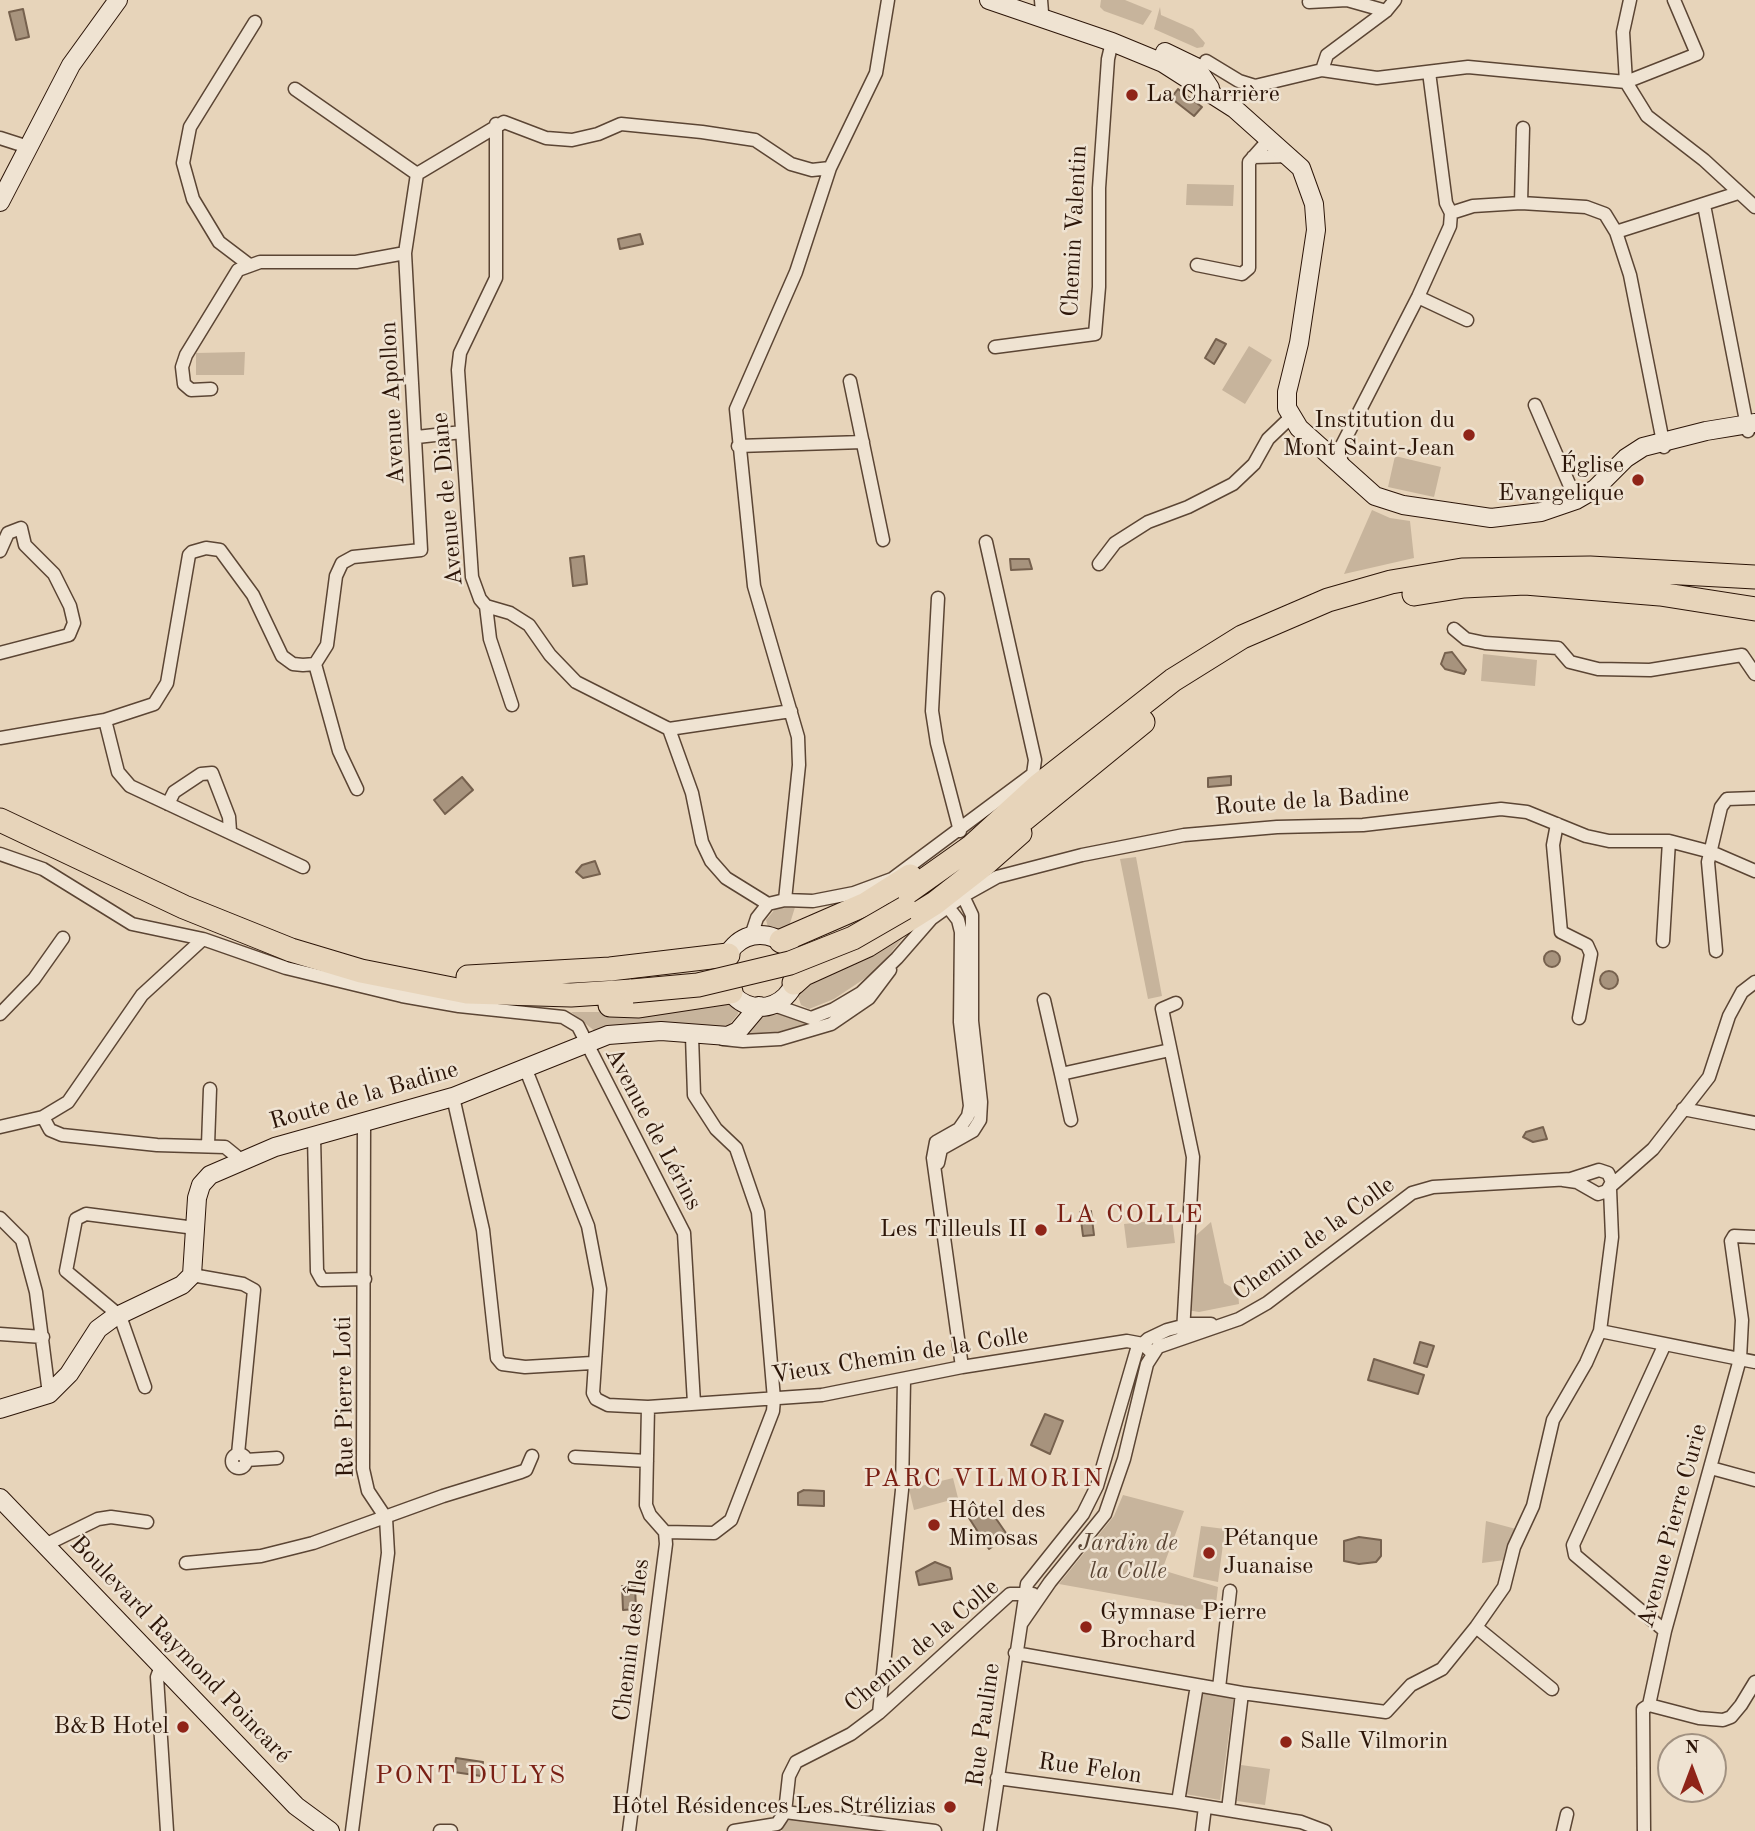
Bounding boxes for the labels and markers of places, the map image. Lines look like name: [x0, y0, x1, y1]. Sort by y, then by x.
place label: La Charrière: [1146, 81, 1280, 109]
marker: La Charrière: [1124, 87, 1140, 103]
place label: Institution du Mont Saint-Jean: [1283, 407, 1455, 463]
marker: Institution du Mont Saint-Jean: [1461, 427, 1477, 443]
place label: Église Evangelique: [1498, 452, 1624, 508]
marker: Église Evangelique: [1630, 472, 1646, 488]
place label: Les Tilleuls II: [880, 1216, 1027, 1244]
marker: Les Tilleuls II: [1033, 1222, 1049, 1238]
place label: Hôtel des Mimosas: [948, 1497, 1045, 1553]
marker: Hôtel des Mimosas: [926, 1517, 942, 1533]
place label: Pétanque Juanaise: [1223, 1525, 1318, 1581]
marker: Pétanque Juanaise: [1201, 1545, 1217, 1561]
place label: Gymnase Pierre Brochard: [1100, 1599, 1267, 1655]
marker: Gymnase Pierre Brochard: [1078, 1619, 1094, 1635]
place label: B&B Hotel: [54, 1713, 169, 1741]
marker: B&B Hotel: [175, 1719, 191, 1735]
place label: Salle Vilmorin: [1300, 1728, 1448, 1756]
marker: Salle Vilmorin: [1278, 1734, 1294, 1750]
place label: Hôtel Résidences Les Strélizias: [612, 1793, 936, 1821]
marker: Hôtel Résidences Les Strélizias: [942, 1799, 958, 1815]

